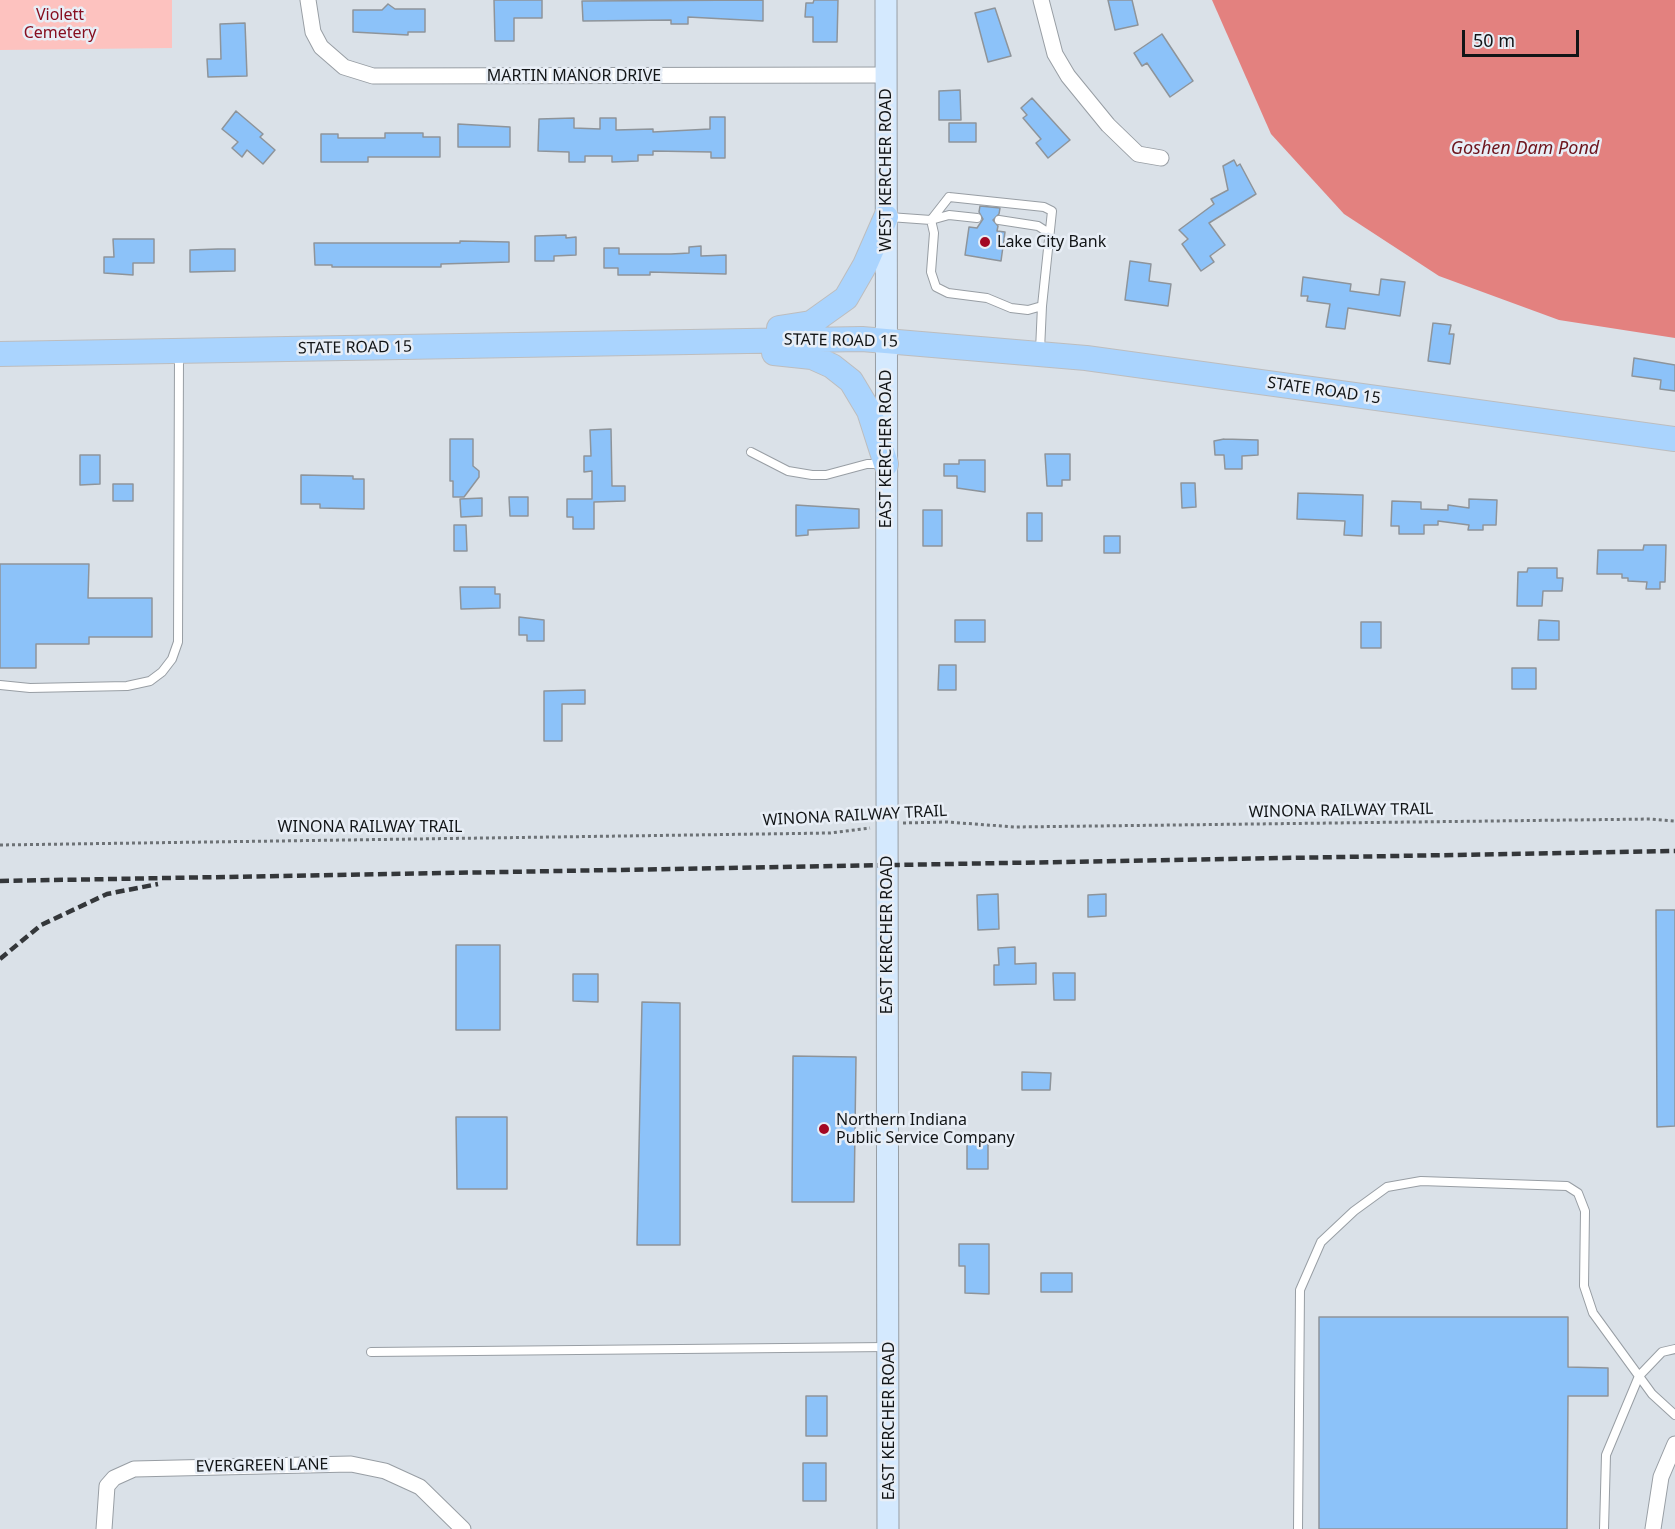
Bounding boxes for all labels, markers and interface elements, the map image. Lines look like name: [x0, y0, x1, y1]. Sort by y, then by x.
park label: Violett Cemetery: [24, 5, 96, 43]
scale bar: [1465, 18, 1582, 56]
text: 50 m: [1473, 28, 1515, 52]
street label: MARTIN MANOR DRIVE: [487, 66, 661, 86]
street label: WEST KERCHER ROAD: [876, 88, 896, 252]
water label: Goshen Dam Pond: [1451, 138, 1599, 160]
place label: Lake City Bank: [997, 232, 1106, 252]
marker: Lake City Bank: [978, 235, 992, 249]
street label: STATE ROAD 15: [784, 330, 898, 352]
street label: STATE ROAD 15: [298, 337, 412, 359]
street label: EAST KERCHER ROAD: [876, 370, 896, 528]
street label: STATE ROAD 15: [1266, 374, 1382, 408]
street label: WINONA RAILWAY TRAIL: [1248, 800, 1434, 822]
street label: WINONA RAILWAY TRAIL: [762, 802, 948, 830]
street label: WINONA RAILWAY TRAIL: [278, 817, 462, 837]
street label: EAST KERCHER ROAD: [877, 856, 897, 1014]
place label: Northern Indiana Public Service Company: [836, 1110, 1015, 1148]
marker: Northern Indiana Public Service Company: [817, 1122, 831, 1136]
street label: EAST KERCHER ROAD: [879, 1342, 899, 1500]
street label: EVERGREEN LANE: [195, 1455, 329, 1477]

